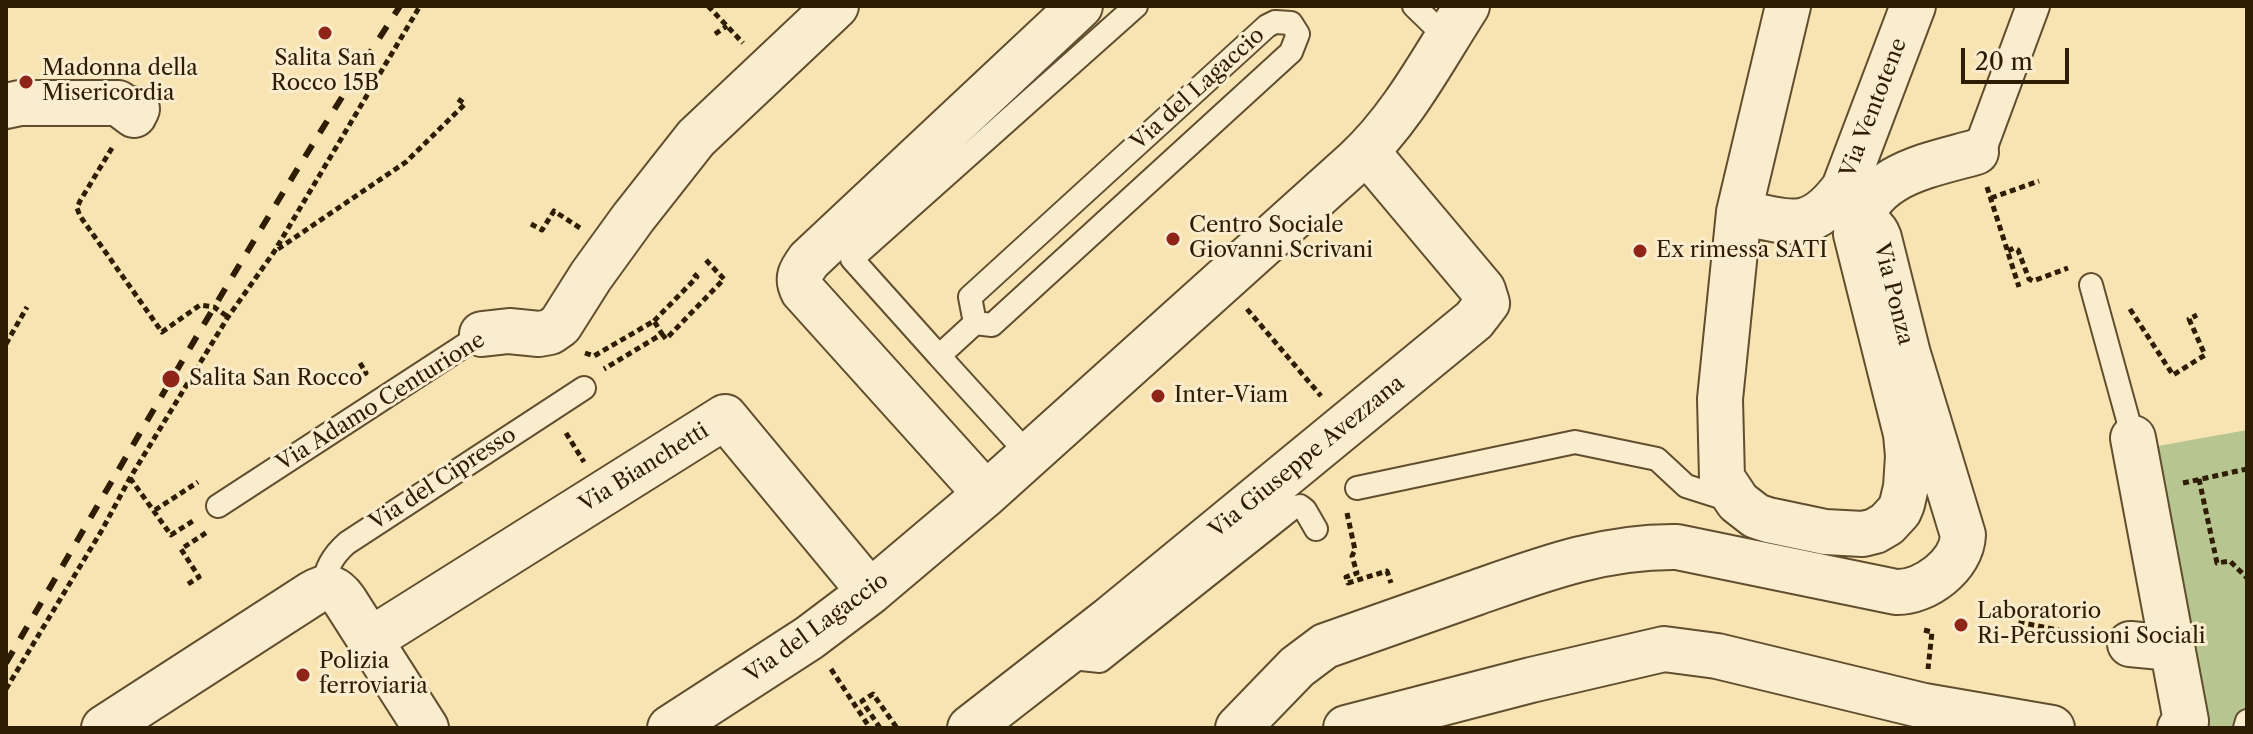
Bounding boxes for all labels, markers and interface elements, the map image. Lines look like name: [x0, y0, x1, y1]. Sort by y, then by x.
street label: Via del Lagaccio: [1126, 22, 1270, 156]
marker: Salita San Rocco 15B: [316, 24, 334, 42]
scale bar: [1965, 32, 2073, 82]
street label: Via Ventotene: [1835, 34, 1913, 182]
place label: Salita San Rocco 15B: [271, 46, 379, 98]
text: 20 m: [1975, 47, 2033, 76]
place label: Madonna della Misericordia: [42, 56, 198, 108]
marker: Madonna della Misericordia: [17, 73, 35, 91]
place label: Centro Sociale Giovanni Scrivani: [1189, 213, 1373, 264]
marker: Centro Sociale Giovanni Scrivani: [1164, 230, 1182, 248]
place label: Ex rimessa SATI: [1656, 238, 1827, 264]
street label: Via Ponza: [1868, 240, 1918, 348]
marker: Ex rimessa SATI: [1631, 242, 1649, 260]
street label: Via Adamo Centurione: [272, 327, 490, 477]
place label: Salita San Rocco: [189, 366, 362, 392]
marker: Salita San Rocco: [160, 368, 182, 390]
street label: Via Giuseppe Avezzana: [1204, 370, 1410, 544]
place label: Inter-Viam: [1174, 383, 1288, 409]
marker: Inter-Viam: [1149, 387, 1167, 405]
street label: Via Bianchetti: [575, 418, 713, 518]
street label: Via del Cipresso: [365, 422, 521, 536]
street label: Via del Lagaccio: [740, 567, 894, 689]
place label: Laboratorio Ri-Percussioni Sociali: [1977, 599, 2205, 650]
marker: Laboratorio Ri-Percussioni Sociali: [1952, 616, 1970, 634]
place label: Polizia ferroviaria: [319, 649, 428, 700]
marker: Polizia ferroviaria: [294, 666, 312, 684]

